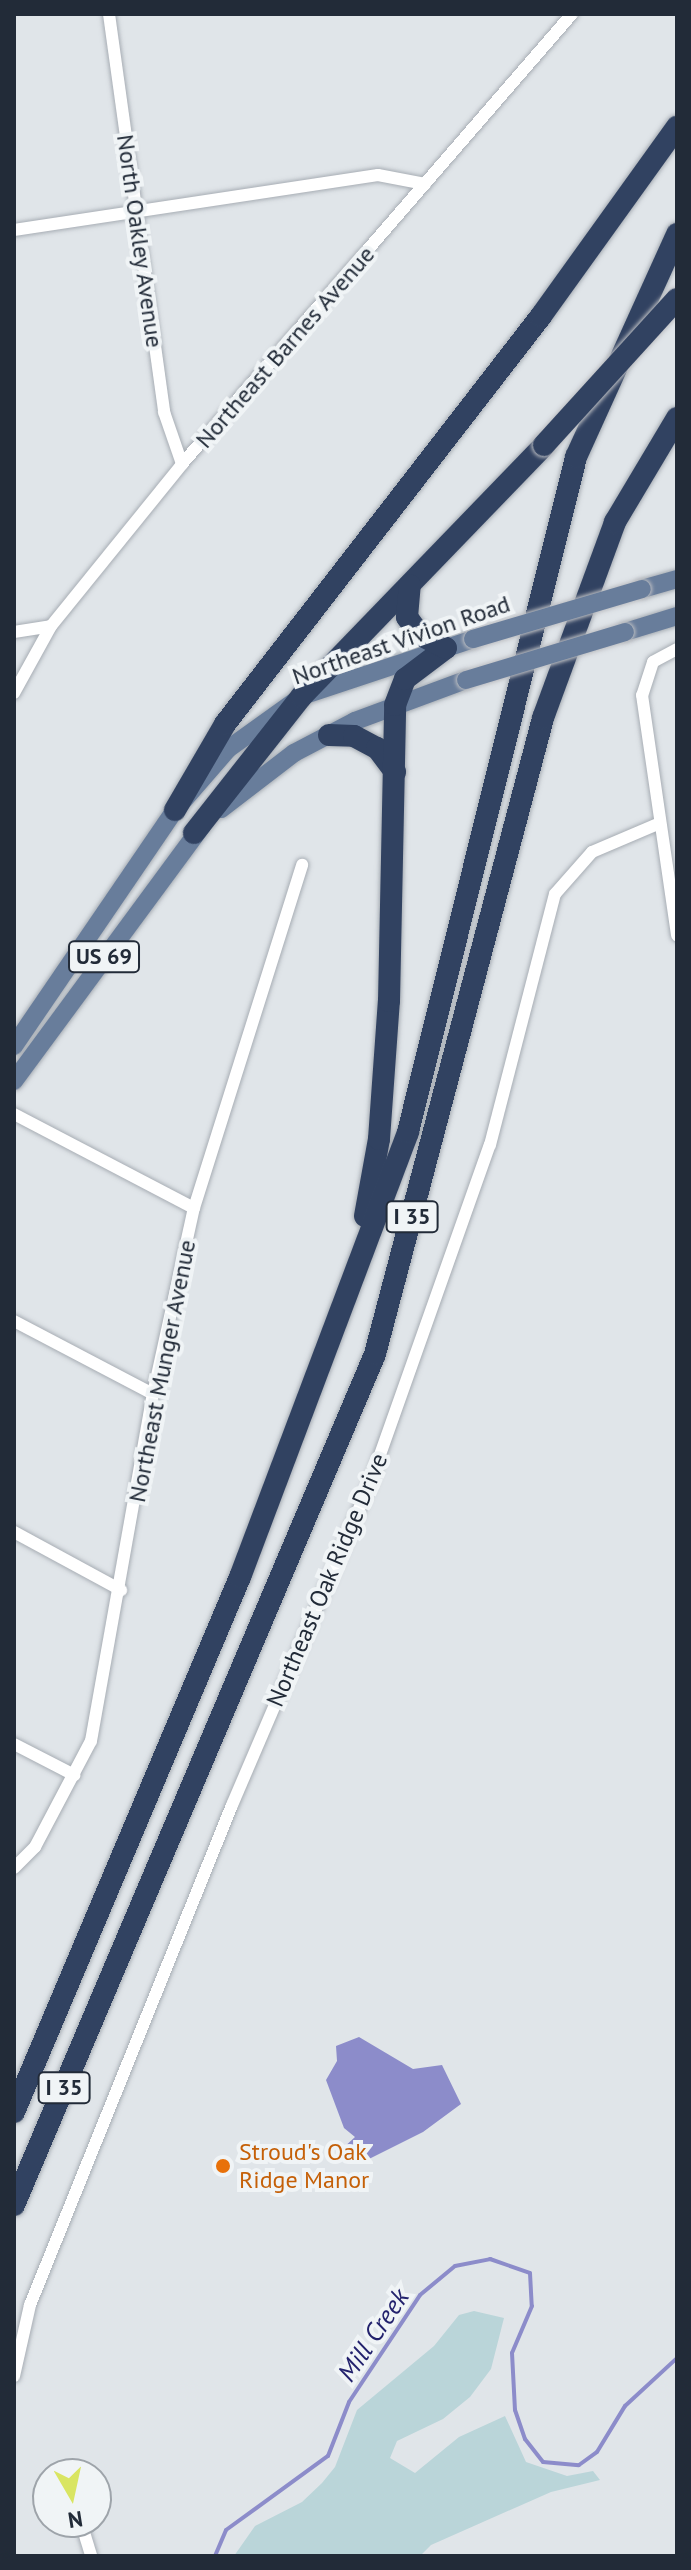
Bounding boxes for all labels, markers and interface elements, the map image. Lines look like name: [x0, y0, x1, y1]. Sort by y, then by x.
street label: North Oakley Avenue: [111, 132, 169, 350]
street label: Northeast Barnes Avenue: [189, 240, 381, 454]
street label: Northeast Vivion Road: [288, 589, 514, 691]
road number: US 69: [68, 939, 140, 975]
road number: I 35: [384, 1199, 440, 1235]
street label: Northeast Munger Avenue: [122, 1237, 202, 1505]
street label: Northeast Oak Ridge Drive: [260, 1449, 394, 1711]
road number: I 35: [36, 2070, 92, 2106]
place label: Stroud's Oak Ridge Manor: [239, 2138, 369, 2194]
marker: Stroud's Oak Ridge Manor: [214, 2157, 232, 2175]
water label: Mill Creek: [331, 2283, 415, 2387]
north arrow: [32, 2458, 112, 2538]
text: N: [66, 2505, 85, 2535]

